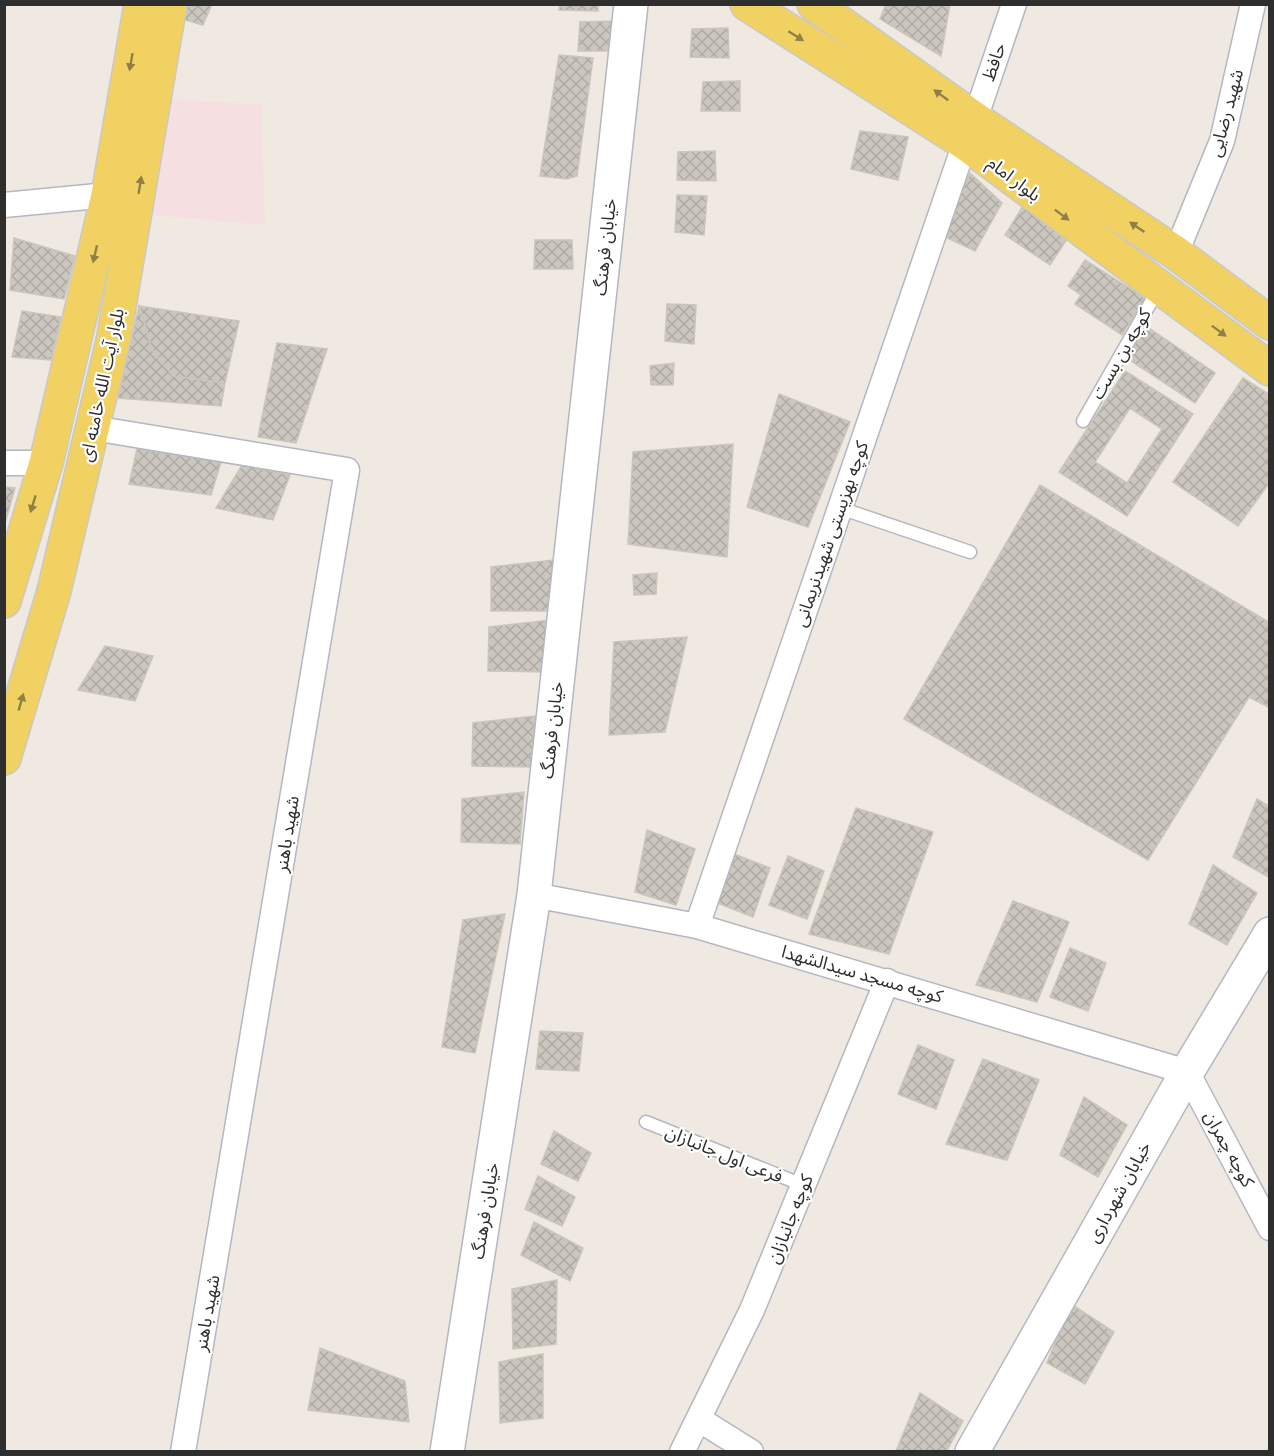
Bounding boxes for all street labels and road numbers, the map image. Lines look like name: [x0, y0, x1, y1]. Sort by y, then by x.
street label: حافظ: [977, 40, 1011, 84]
street label: شهید رضایی: [1204, 67, 1248, 159]
street label: بلوار امام: [981, 152, 1045, 209]
street label: خیابان فرهنگ: [589, 197, 621, 297]
street label: کوچه بن بست: [1086, 304, 1156, 403]
street label: بلوار آیت الله خامنه ای: [75, 306, 129, 464]
street label: کوچه بهزیستی شهیدنریمانی: [789, 438, 873, 630]
street label: خیابان فرهنگ: [536, 680, 568, 780]
street label: شهید باهنر: [270, 794, 304, 875]
street label: کوچه مسجد سیدالشهدا: [779, 940, 946, 1008]
street label: کوچه چمران: [1199, 1107, 1259, 1191]
street label: فرعی اول جانبازان: [662, 1120, 786, 1188]
street label: خیابان شهرداری: [1082, 1138, 1156, 1246]
street label: خیابان فرهنگ: [467, 1161, 503, 1261]
street label: کوچه جانبازان: [762, 1171, 818, 1267]
street label: شهید باهنر: [189, 1273, 225, 1354]

